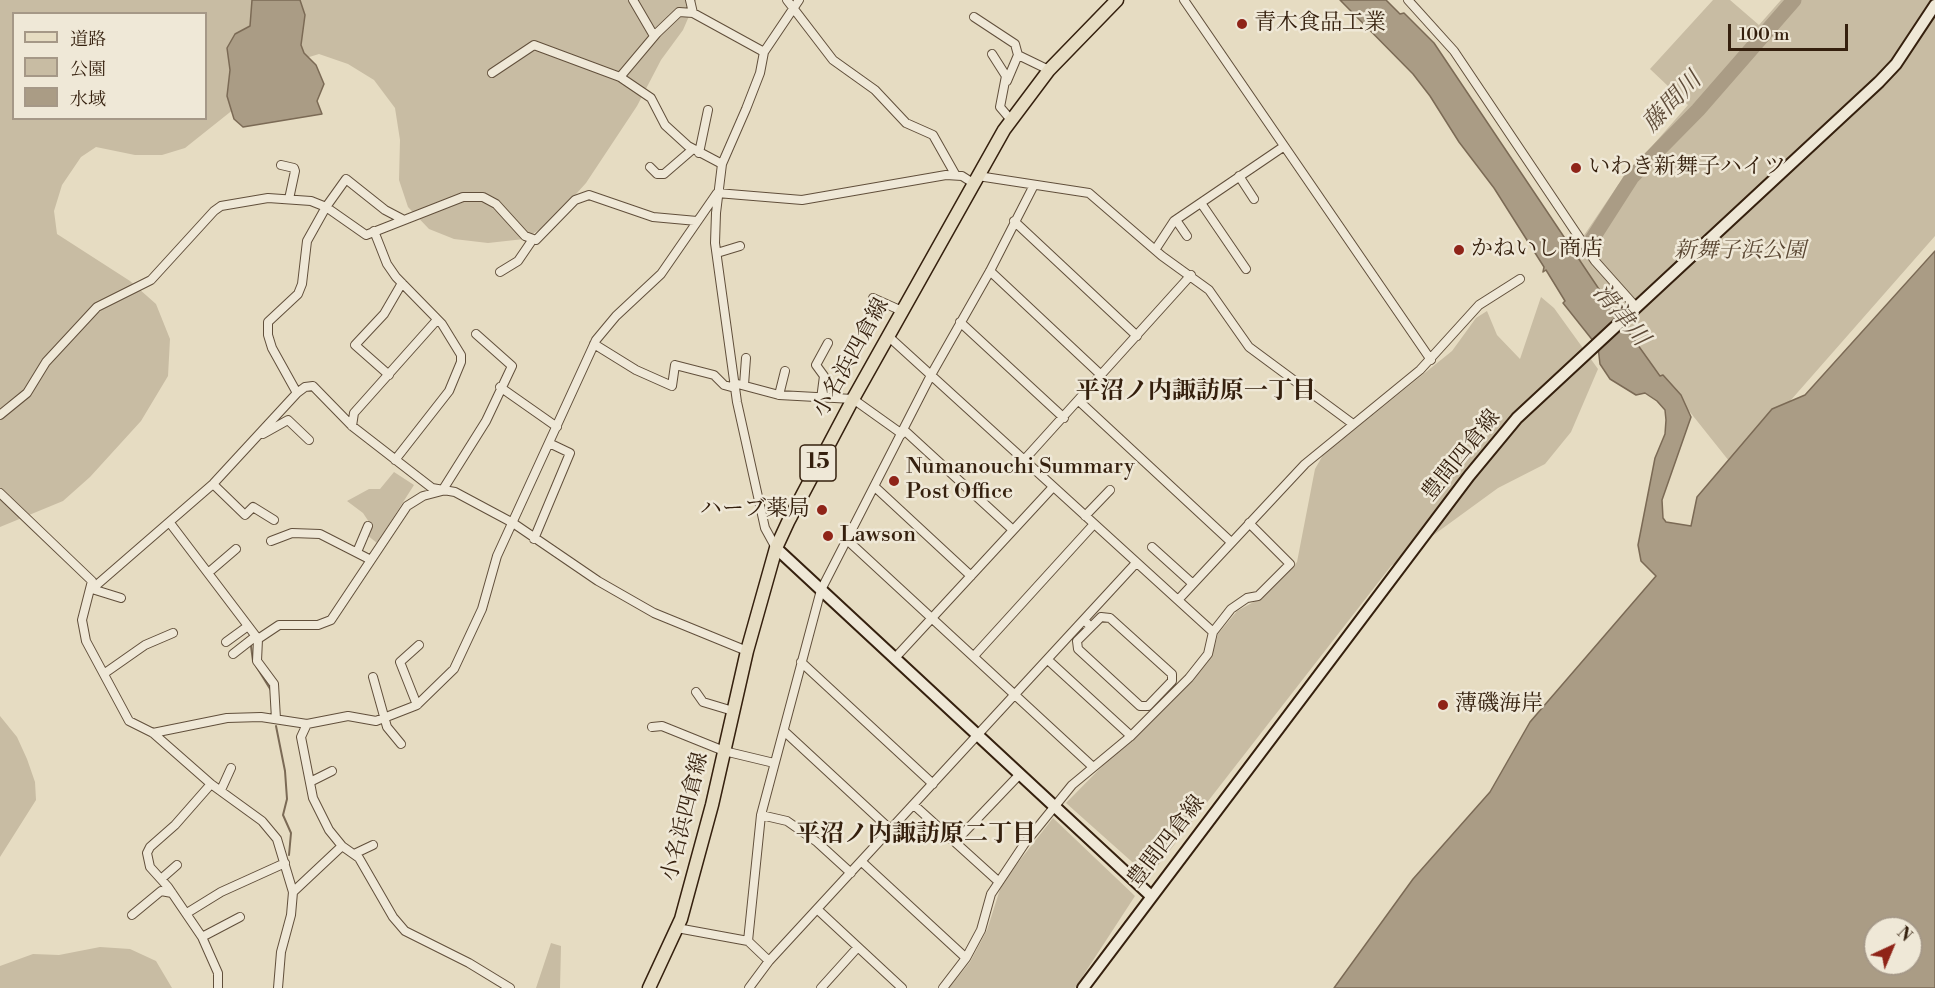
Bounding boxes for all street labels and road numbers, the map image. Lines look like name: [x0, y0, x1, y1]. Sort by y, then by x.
street label: 小名浜四倉線: [808, 294, 896, 422]
street label: 豊間四倉線: [1417, 405, 1507, 507]
road number: 15: [800, 445, 836, 481]
street label: 小名浜四倉線: [657, 750, 715, 884]
street label: 豊間四倉線: [1123, 791, 1211, 893]

